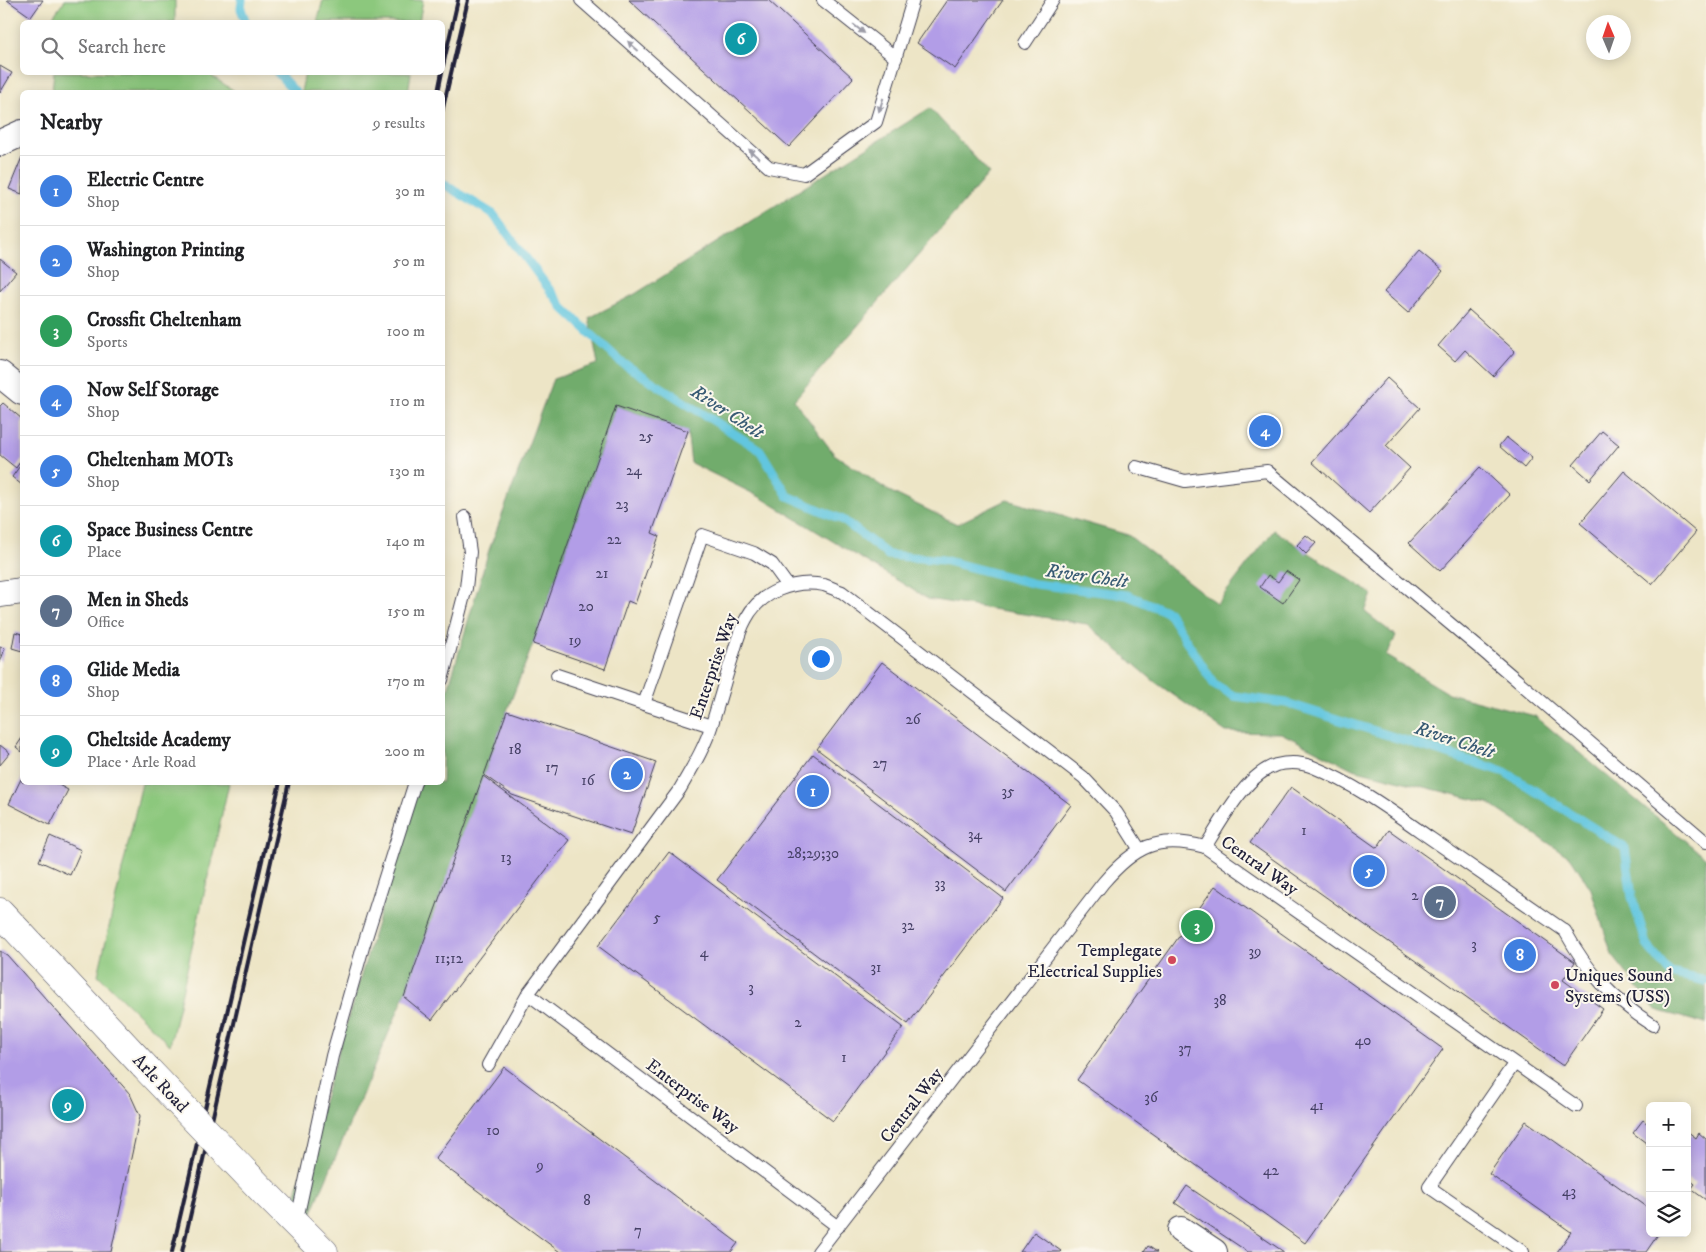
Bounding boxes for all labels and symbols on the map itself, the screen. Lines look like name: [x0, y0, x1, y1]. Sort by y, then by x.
north arrow: [1586, 15, 1631, 60]
pin: 6: [725, 20, 757, 58]
one-way arrow: [853, 24, 866, 35]
one-way arrow: [627, 40, 639, 52]
one-way arrow: [877, 97, 885, 112]
one-way arrow: [749, 148, 761, 160]
water label: River Chelt: [686, 380, 769, 445]
pin: 4: [1249, 412, 1281, 450]
house number: 25: [639, 427, 654, 446]
house number: 24: [626, 461, 642, 480]
house number: 23: [616, 495, 628, 514]
house number: 22: [607, 530, 622, 549]
water label: River Chelt: [1044, 559, 1130, 594]
house number: 21: [596, 564, 608, 583]
house number: 20: [578, 597, 594, 616]
street label: Enterprise Way: [685, 610, 743, 722]
house number: 19: [569, 631, 581, 650]
your location: [808, 646, 834, 672]
house number: 26: [905, 710, 922, 729]
water label: River Chelt: [1411, 716, 1498, 764]
house number: 18: [508, 740, 522, 759]
house number: 27: [873, 754, 888, 773]
pin: 2: [611, 755, 643, 793]
house number: 17: [545, 758, 559, 777]
house number: 16: [581, 771, 596, 790]
pin: 1: [797, 772, 829, 810]
house number: 35: [1001, 782, 1015, 801]
house number: 1: [1301, 821, 1307, 840]
house number: 34: [968, 825, 982, 844]
street label: Central Way: [1216, 831, 1303, 901]
house number: 28;29;30: [787, 844, 839, 863]
house number: 13: [500, 848, 512, 867]
pin: 5: [1353, 852, 1385, 890]
house number: 33: [934, 874, 946, 893]
pin: 7: [1424, 883, 1456, 921]
house number: 2: [1411, 886, 1419, 905]
pin: 3: [1181, 907, 1213, 945]
house number: 5: [653, 908, 661, 927]
house number: 32: [902, 916, 915, 935]
house number: 3: [1471, 935, 1477, 954]
pin: 8: [1504, 936, 1536, 974]
place label: Templegate Electrical Supplies: [1027, 940, 1162, 983]
house number: 39: [1248, 942, 1262, 961]
house number: 4: [700, 943, 709, 962]
house number: 11;12: [435, 949, 464, 968]
marker: Templegate Electrical Supplies: [1166, 954, 1178, 966]
house number: 31: [870, 958, 882, 977]
place label: Uniques Sound Systems (USS): [1565, 965, 1673, 1008]
house number: 3: [748, 978, 754, 997]
marker: Uniques Sound Systems (USS): [1549, 979, 1561, 991]
house number: 38: [1213, 991, 1227, 1010]
house number: 2: [794, 1013, 802, 1032]
house number: 40: [1355, 1031, 1371, 1050]
house number: 37: [1178, 1039, 1192, 1058]
house number: 1: [841, 1048, 847, 1067]
street label: Arle Road: [128, 1050, 193, 1118]
street label: Enterprise Way: [641, 1055, 744, 1139]
street label: Central Way: [876, 1063, 948, 1148]
pin: 9: [52, 1086, 84, 1124]
house number: 36: [1144, 1088, 1159, 1107]
house number: 41: [1310, 1096, 1324, 1115]
house number: 10: [486, 1121, 500, 1140]
house number: 9: [535, 1156, 544, 1175]
house number: 42: [1263, 1161, 1280, 1180]
house number: 43: [1562, 1182, 1576, 1201]
house number: 8: [583, 1191, 591, 1210]
house number: 7: [634, 1221, 642, 1240]

